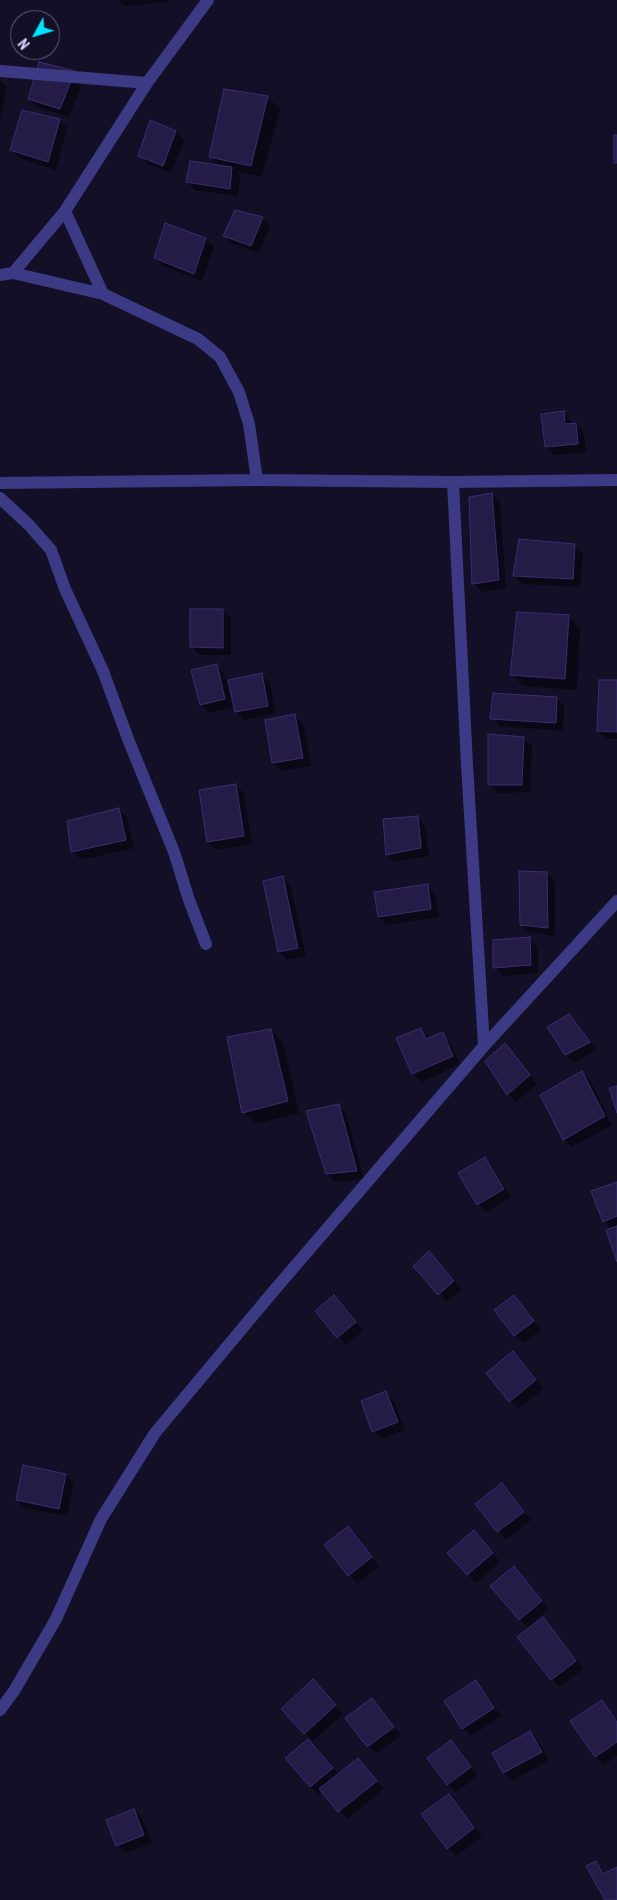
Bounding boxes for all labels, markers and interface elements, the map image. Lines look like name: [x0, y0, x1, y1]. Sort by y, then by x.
north arrow: [10, 10, 60, 60]
text: N: [15, 35, 33, 52]

